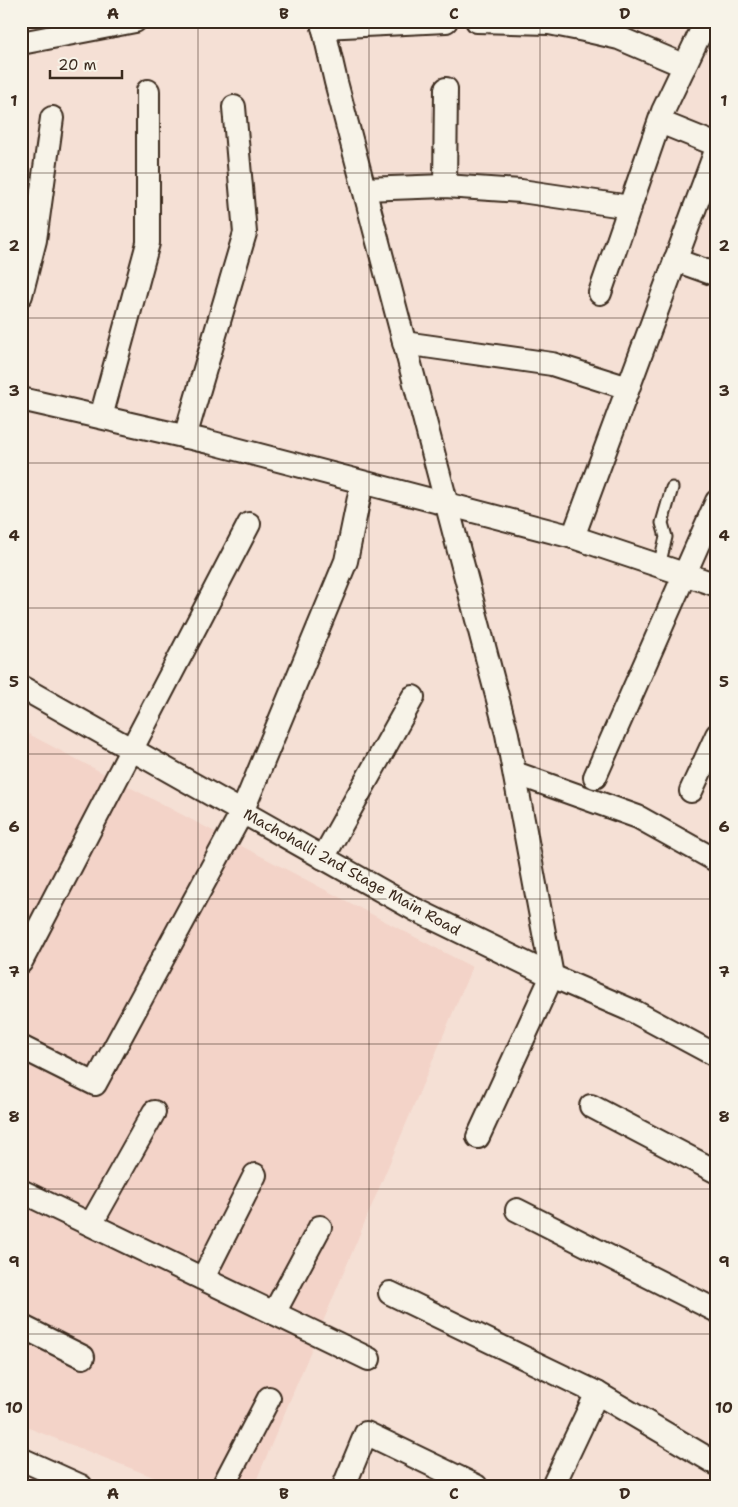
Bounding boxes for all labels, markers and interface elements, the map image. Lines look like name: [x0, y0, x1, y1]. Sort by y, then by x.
text: A: [107, 3, 119, 24]
text: B: [279, 3, 289, 24]
text: C: [449, 3, 459, 24]
text: D: [619, 3, 631, 24]
scale bar: [50, 48, 122, 80]
text: 20 m: [58, 55, 97, 75]
text: 1: [10, 90, 18, 111]
text: 1: [720, 90, 728, 111]
text: 2: [8, 235, 20, 256]
text: 2: [718, 235, 730, 256]
text: 3: [8, 380, 20, 401]
text: 3: [718, 380, 730, 401]
text: 4: [8, 525, 20, 546]
text: 4: [718, 525, 730, 546]
text: 5: [9, 671, 19, 692]
text: 5: [719, 671, 729, 692]
street label: Machohalli 2nd Stage Main Road: [240, 804, 465, 940]
text: 6: [8, 816, 20, 837]
text: 6: [718, 816, 730, 837]
text: 7: [8, 961, 20, 982]
text: 7: [718, 961, 730, 982]
text: 8: [8, 1106, 20, 1127]
text: 8: [718, 1106, 730, 1127]
text: 9: [8, 1251, 20, 1272]
text: 9: [718, 1251, 730, 1272]
text: 10: [5, 1397, 23, 1418]
text: 10: [715, 1397, 733, 1418]
text: A: [107, 1483, 119, 1504]
text: B: [279, 1483, 289, 1504]
text: C: [449, 1483, 459, 1504]
text: D: [619, 1483, 631, 1504]

